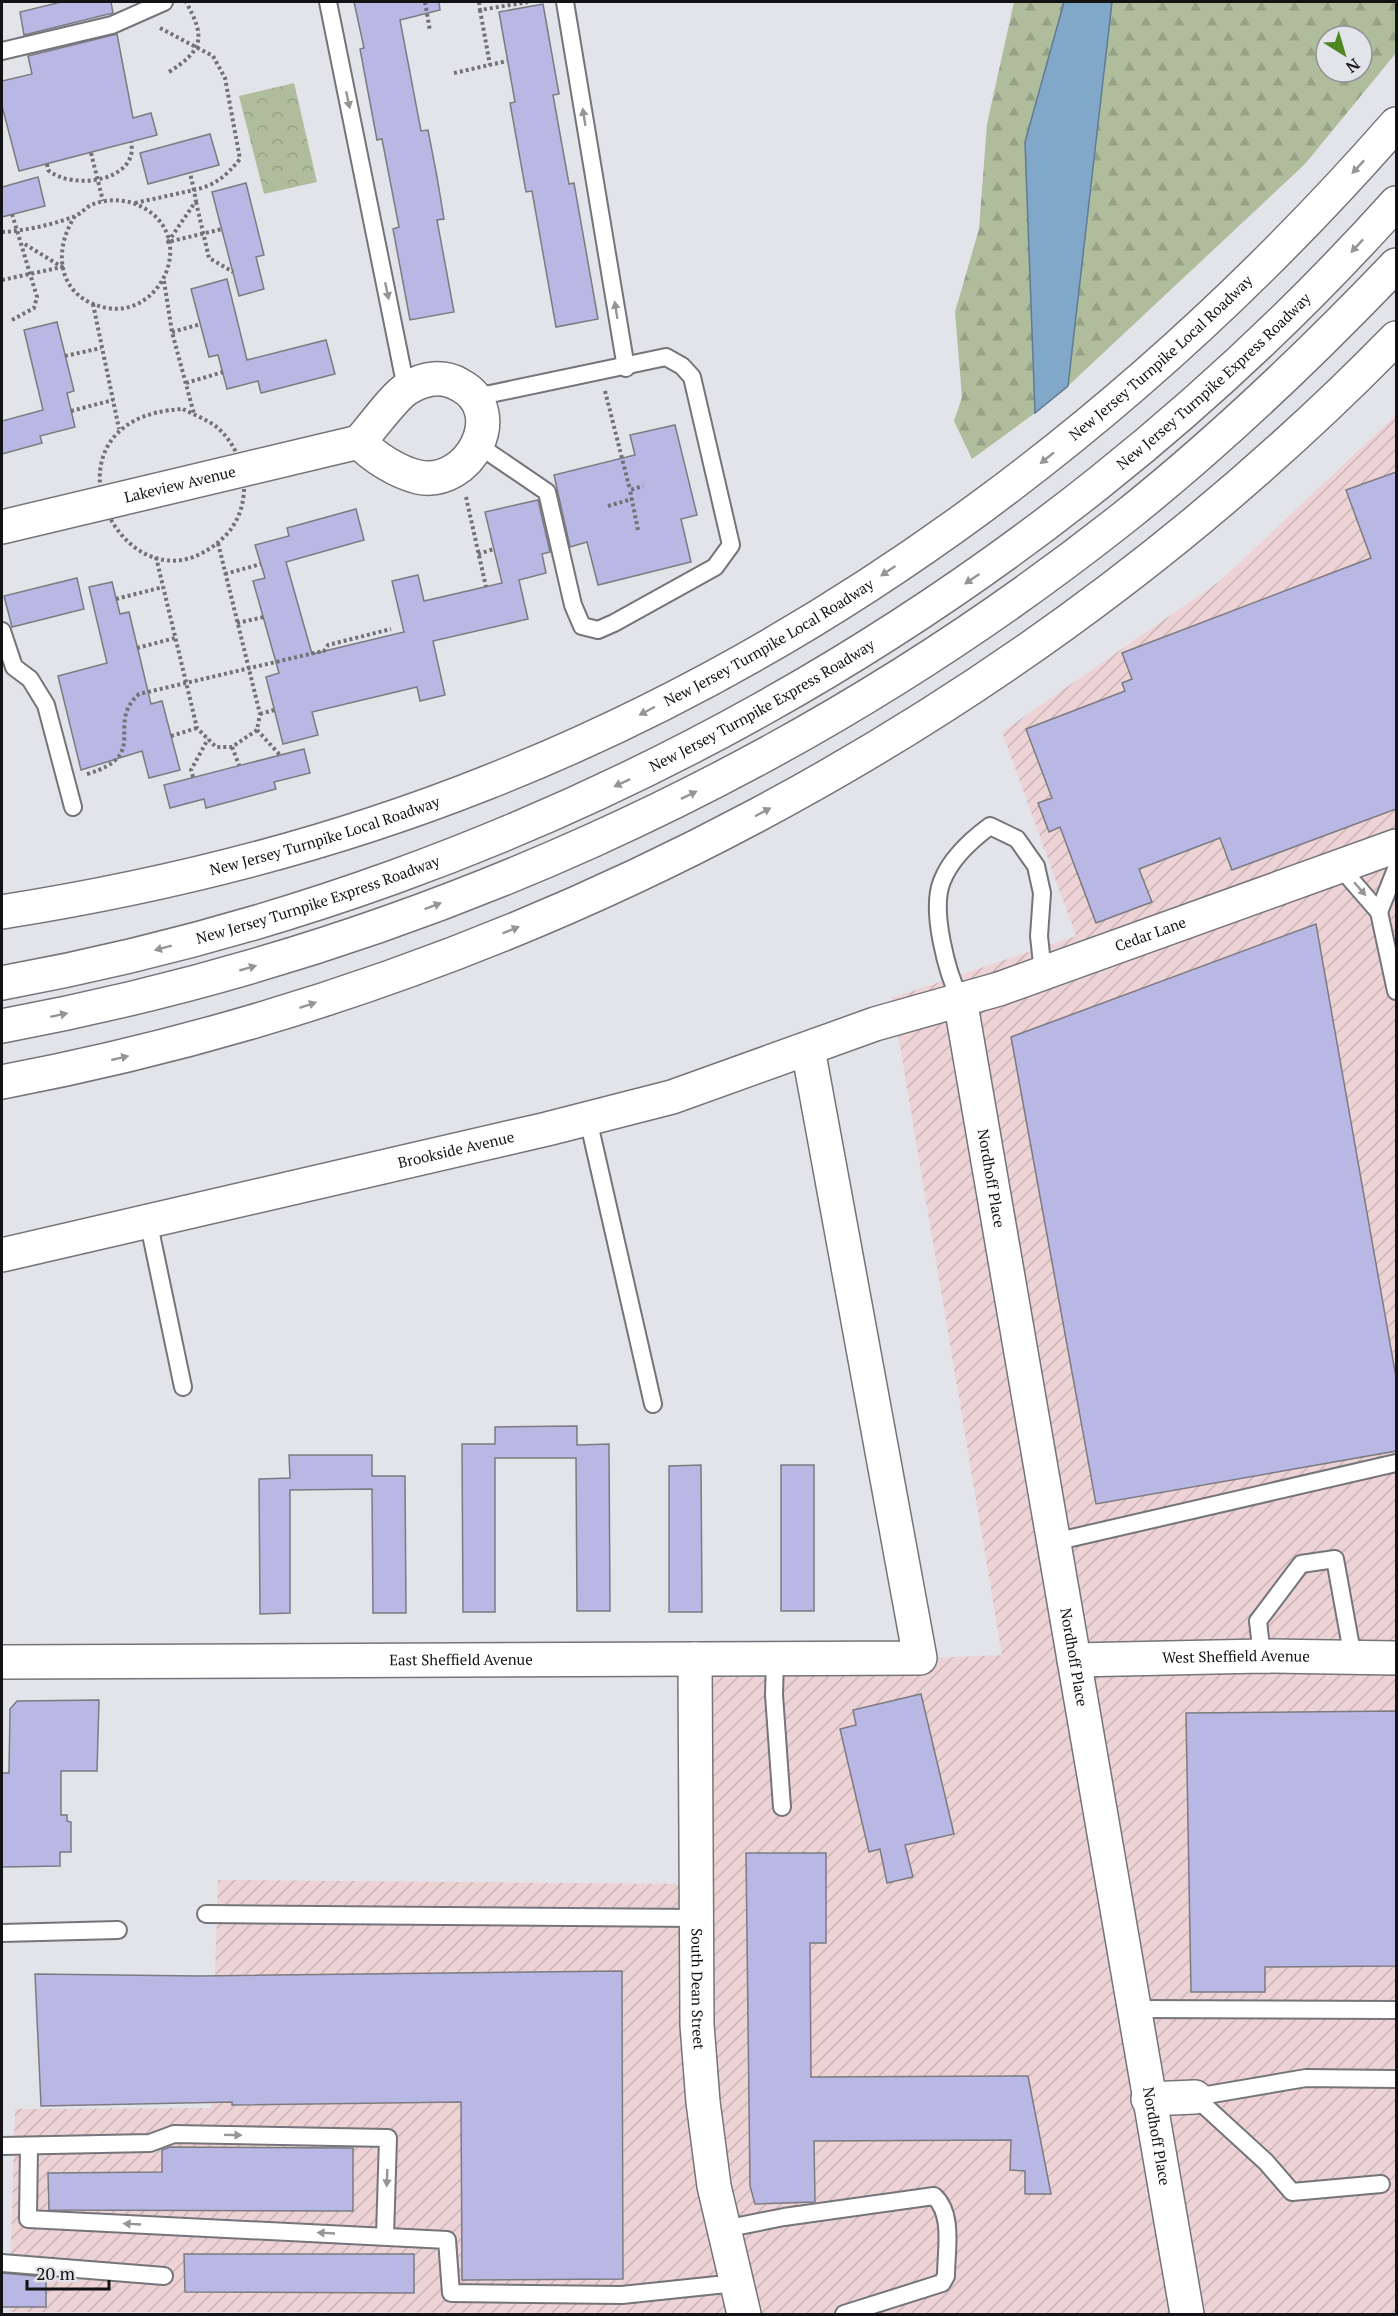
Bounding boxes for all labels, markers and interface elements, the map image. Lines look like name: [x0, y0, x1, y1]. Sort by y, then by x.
north arrow: [1314, 24, 1374, 84]
text: N: [1342, 54, 1364, 78]
one-way arrow: [344, 91, 353, 110]
one-way arrow: [579, 108, 588, 127]
one-way arrow: [1351, 160, 1365, 174]
one-way arrow: [1350, 239, 1364, 254]
street label: New Jersey Turnpike Local Roadway: [1064, 270, 1257, 444]
one-way arrow: [383, 282, 392, 301]
street label: New Jersey Turnpike Express Roadway: [1112, 288, 1315, 474]
one-way arrow: [611, 300, 620, 319]
one-way arrow: [1039, 452, 1055, 465]
street label: Lakeview Avenue: [122, 461, 237, 507]
one-way arrow: [880, 566, 897, 577]
street label: New Jersey Turnpike Local Roadway: [660, 573, 877, 710]
one-way arrow: [964, 573, 980, 585]
street label: New Jersey Turnpike Express Roadway: [646, 634, 878, 776]
one-way arrow: [638, 706, 655, 716]
one-way arrow: [614, 778, 631, 787]
street label: New Jersey Turnpike Local Roadway: [208, 790, 443, 879]
one-way arrow: [680, 790, 697, 800]
one-way arrow: [755, 807, 772, 817]
street label: New Jersey Turnpike Express Roadway: [194, 850, 443, 948]
one-way arrow: [1353, 881, 1366, 897]
one-way arrow: [424, 901, 442, 910]
street label: Cedar Lane: [1112, 911, 1189, 956]
one-way arrow: [502, 925, 520, 934]
one-way arrow: [153, 943, 172, 953]
one-way arrow: [239, 963, 257, 972]
one-way arrow: [299, 1000, 317, 1009]
one-way arrow: [50, 1009, 68, 1019]
one-way arrow: [111, 1052, 130, 1062]
street label: Brookside Avenue: [396, 1126, 516, 1172]
street label: Nordhoff Place: [974, 1127, 1010, 1229]
street label: Nordhoff Place: [1056, 1606, 1093, 1708]
street label: West Sheffield Avenue: [1162, 1645, 1310, 1667]
street label: East Sheffield Avenue: [389, 1649, 533, 1669]
street label: South Dean Street: [687, 1928, 710, 2051]
street label: Nordhoff Place: [1139, 2085, 1176, 2187]
one-way arrow: [223, 2130, 242, 2140]
one-way arrow: [382, 2168, 392, 2187]
one-way arrow: [122, 2219, 141, 2228]
one-way arrow: [317, 2229, 336, 2238]
scale bar: [27, 2253, 110, 2291]
text: 20 m: [36, 2261, 76, 2285]

